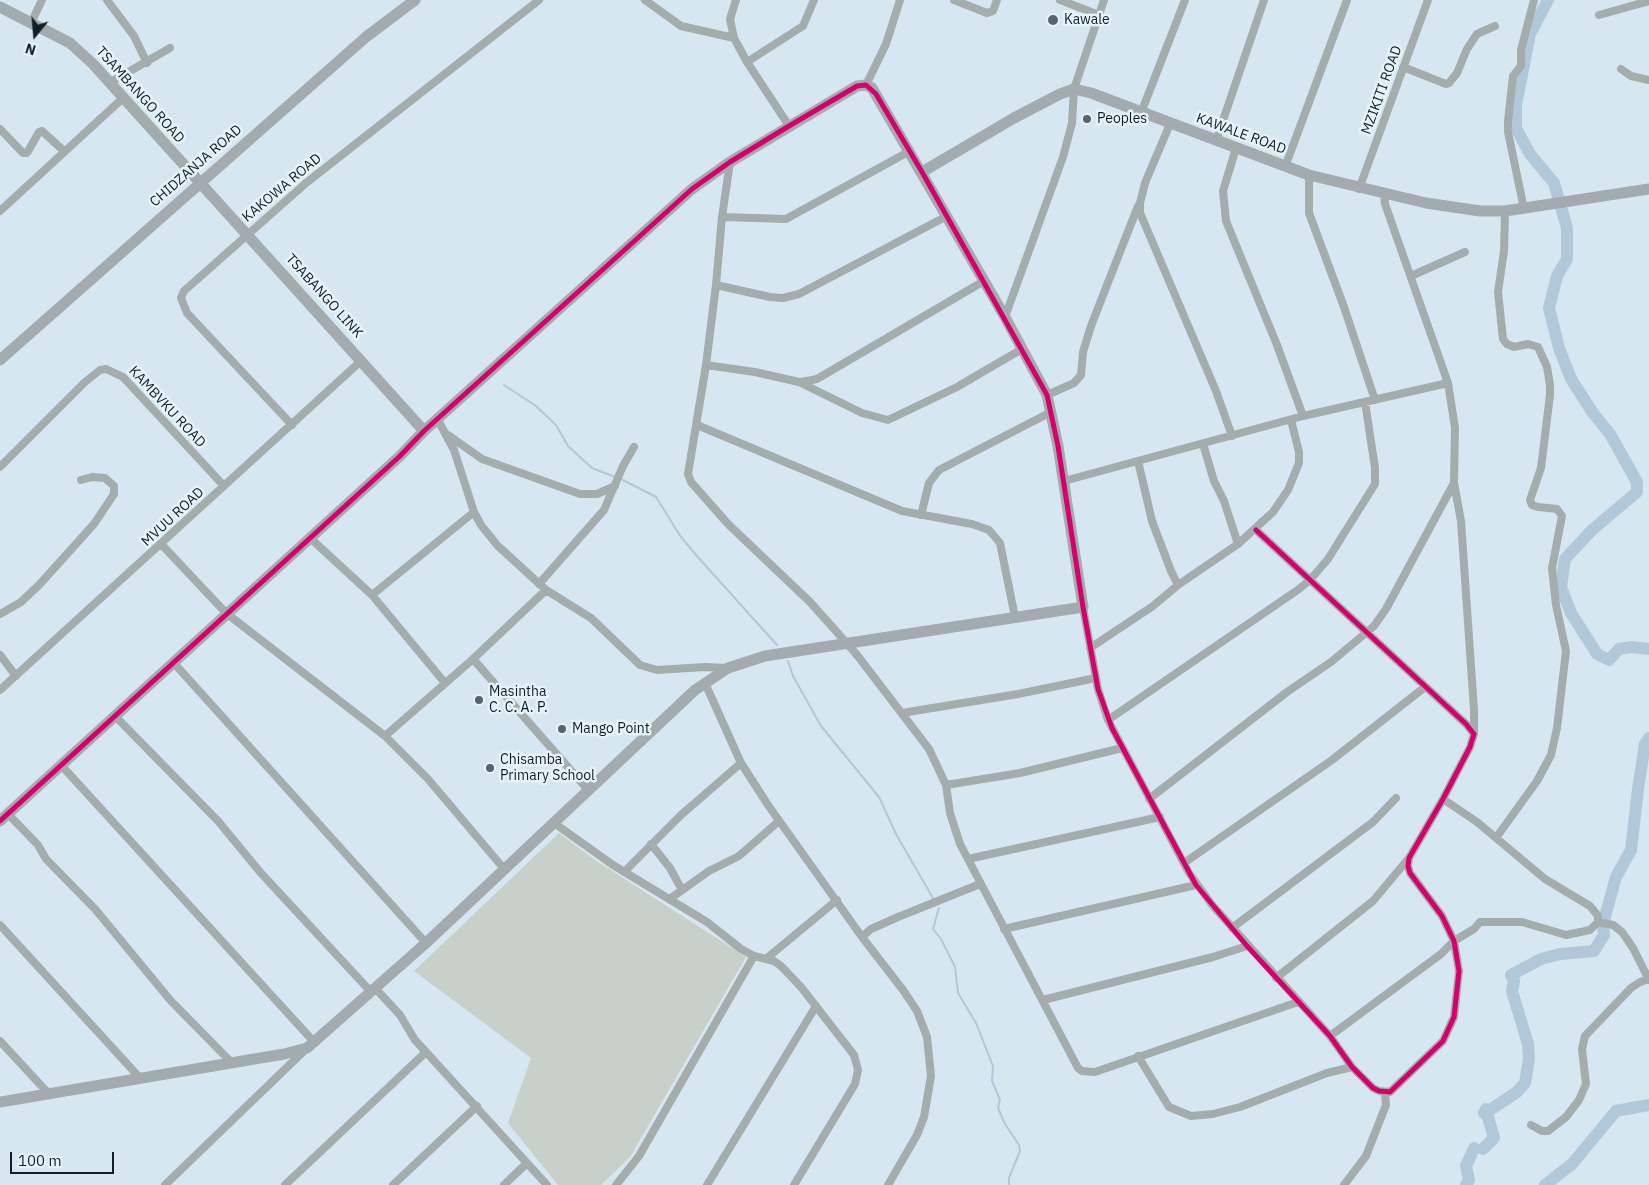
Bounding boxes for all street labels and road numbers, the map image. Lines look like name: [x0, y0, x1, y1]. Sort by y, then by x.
street label: TSAMBANGO ROAD: [92, 43, 188, 147]
street label: MZIKITI ROAD: [1358, 43, 1406, 137]
street label: KAWALE ROAD: [1194, 110, 1288, 158]
street label: CHIDZANJA ROAD: [146, 121, 246, 211]
street label: KAKOWA ROAD: [239, 150, 325, 226]
street label: TSABANGO LINK: [282, 251, 366, 341]
street label: KAMBVKU ROAD: [125, 363, 209, 451]
street label: MVUU ROAD: [138, 484, 208, 550]

